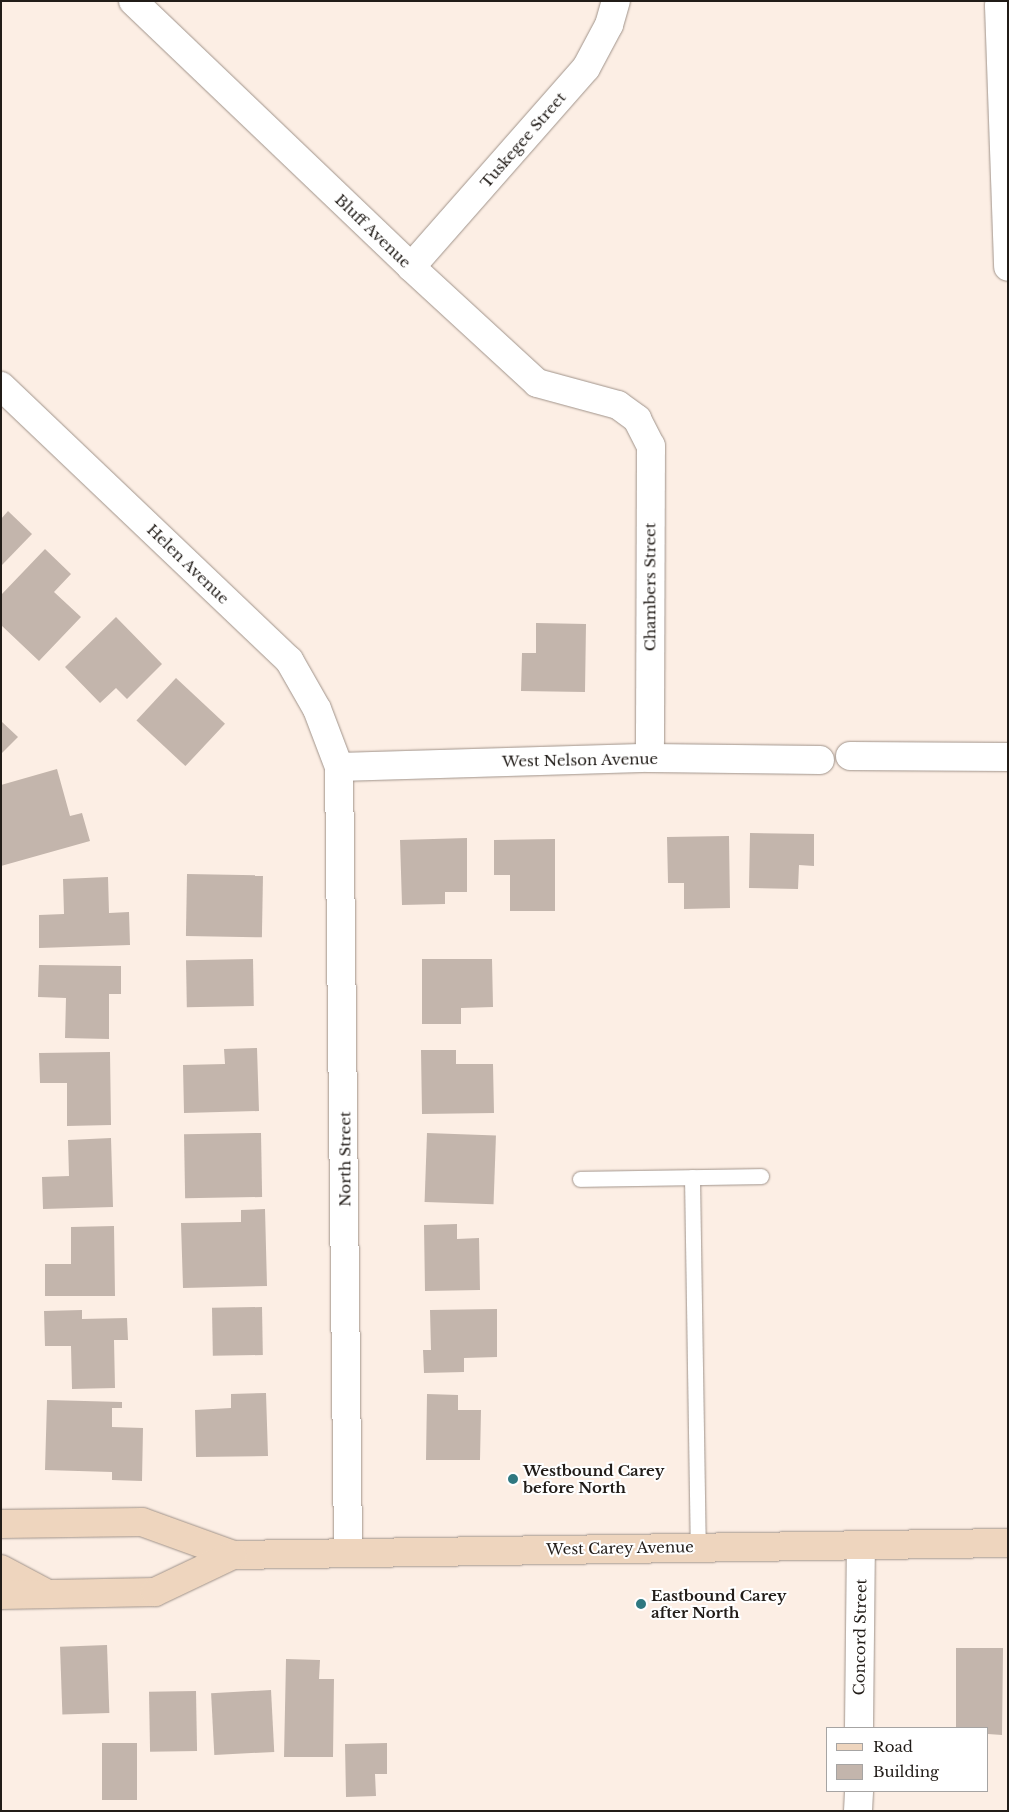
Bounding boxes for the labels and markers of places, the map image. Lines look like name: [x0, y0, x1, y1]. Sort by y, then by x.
place label: Westbound Carey before North: [523, 1461, 664, 1496]
marker: Westbound Carey before North: [507, 1473, 519, 1485]
place label: Eastbound Carey after North: [651, 1586, 786, 1621]
marker: Eastbound Carey after North: [635, 1598, 647, 1610]

